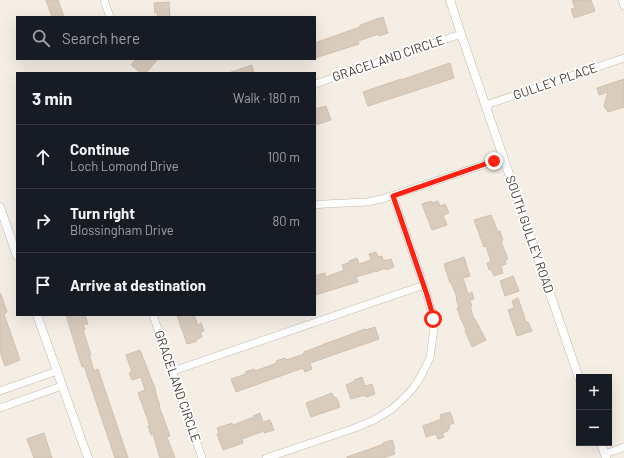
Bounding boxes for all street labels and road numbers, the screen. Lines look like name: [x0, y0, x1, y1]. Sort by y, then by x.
street label: GRACELAND CIRCLE: [330, 31, 446, 85]
street label: GULLEY PLACE: [511, 59, 599, 103]
street label: SOUTH GULLEY ROAD: [502, 173, 558, 295]
street label: GRACELAND CIRCLE: [151, 328, 205, 444]

